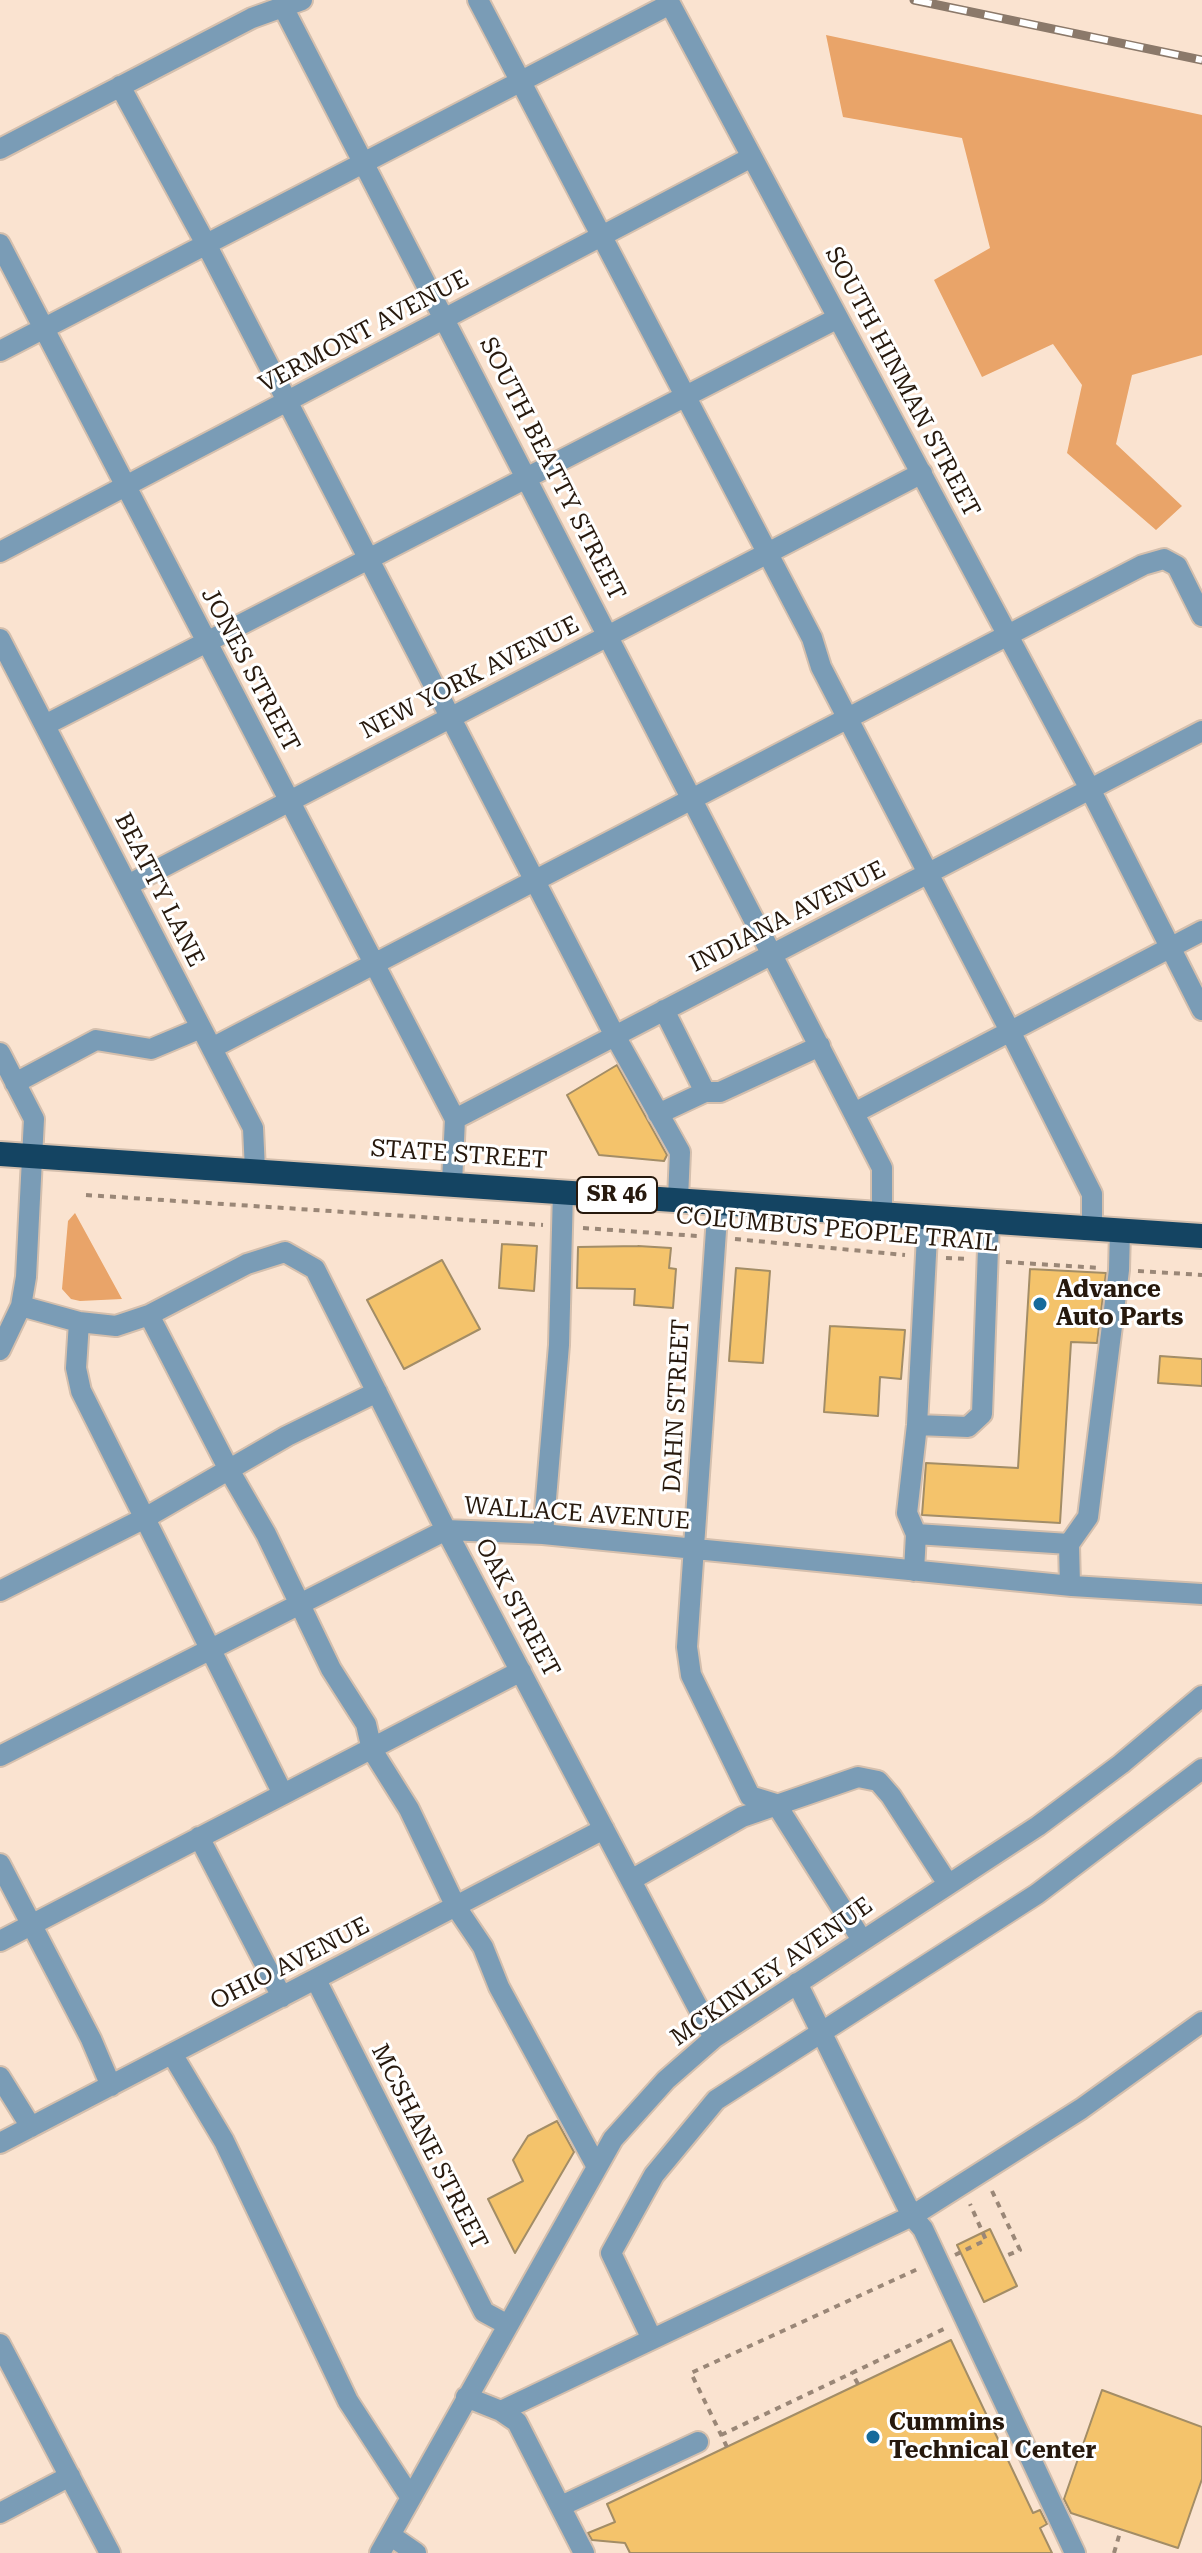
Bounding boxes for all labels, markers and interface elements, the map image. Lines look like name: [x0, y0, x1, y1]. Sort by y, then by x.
street label: SOUTH HINMAN STREET: [818, 242, 986, 522]
street label: VERMONT AVENUE: [254, 264, 474, 400]
street label: SOUTH BEATTY STREET: [473, 333, 631, 605]
street label: JONES STREET: [195, 583, 305, 757]
street label: NEW YORK AVENUE: [356, 610, 584, 746]
street label: BEATTY LANE: [108, 808, 210, 972]
street label: INDIANA AVENUE: [685, 855, 891, 979]
street label: STATE STREET: [370, 1134, 548, 1176]
road number: SR 46: [577, 1177, 657, 1213]
street label: COLUMBUS PEOPLE TRAIL: [675, 1202, 999, 1258]
place label: Advance Auto Parts: [1056, 1276, 1183, 1332]
marker: Advance Auto Parts: [1031, 1295, 1049, 1313]
street label: DAHN STREET: [658, 1318, 696, 1494]
street label: WALLACE AVENUE: [463, 1492, 691, 1536]
street label: OAK STREET: [468, 1534, 566, 1682]
street label: MCKINLEY AVENUE: [666, 1891, 878, 2053]
street label: OHIO AVENUE: [206, 1912, 374, 2016]
street label: MCSHANE STREET: [365, 2040, 493, 2254]
place label: Cummins Technical Center: [889, 2409, 1096, 2465]
marker: Cummins Technical Center: [864, 2428, 882, 2446]

